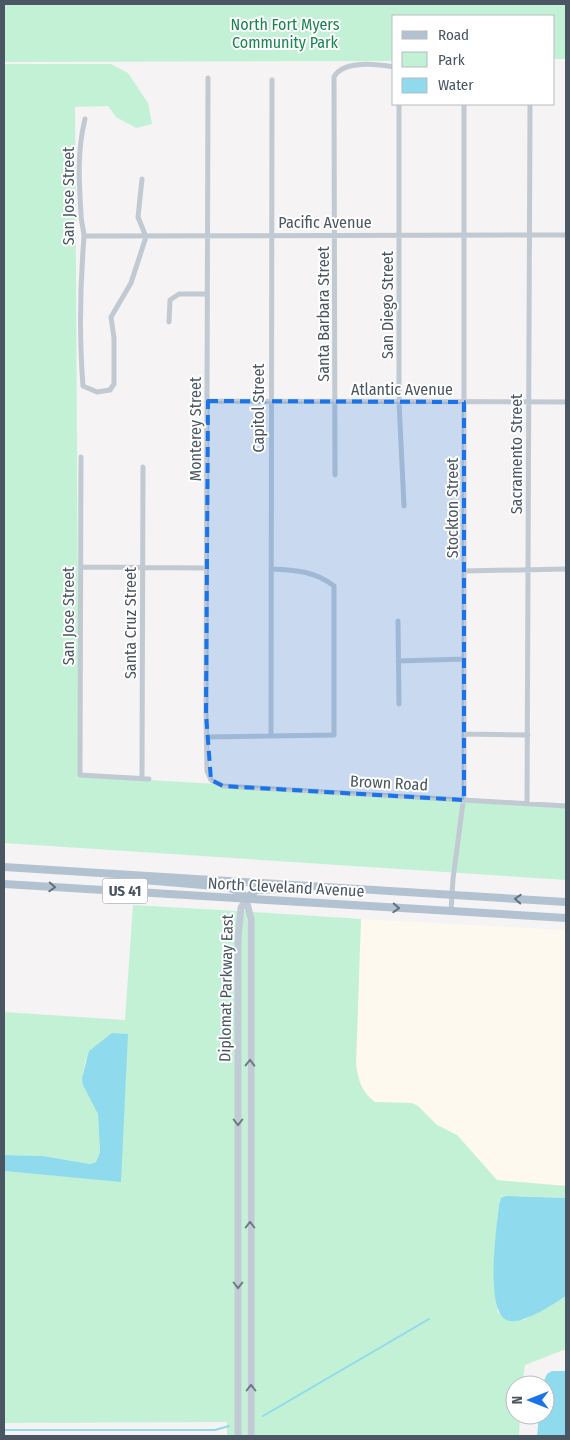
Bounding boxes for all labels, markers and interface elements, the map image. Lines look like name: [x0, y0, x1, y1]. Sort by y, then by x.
park label: North Fort Myers Community Park: [230, 15, 340, 52]
legend: [392, 15, 555, 105]
text: Road: [438, 26, 469, 44]
text: Park: [438, 51, 465, 69]
text: Water: [438, 76, 474, 94]
street label: San Jose Street: [59, 146, 78, 245]
street label: Pacific Avenue: [278, 213, 372, 232]
street label: Santa Barbara Street: [314, 246, 333, 382]
street label: San Diego Street: [378, 250, 397, 359]
street label: Capitol Street: [249, 363, 268, 453]
street label: Monterey Street: [186, 376, 205, 481]
street label: Atlantic Avenue: [351, 380, 453, 399]
street label: Sacramento Street: [507, 393, 526, 514]
street label: Stockton Street: [443, 457, 462, 558]
street label: San Jose Street: [59, 566, 78, 665]
street label: Santa Cruz Street: [121, 566, 140, 679]
street label: Brown Road: [349, 771, 429, 795]
street label: North Cleveland Avenue: [207, 873, 365, 901]
road number: US 41: [102, 878, 148, 904]
one-way arrow: [49, 881, 57, 892]
one-way arrow: [513, 893, 521, 904]
one-way arrow: [392, 902, 400, 913]
street label: Diplomat Parkway East: [215, 913, 237, 1062]
one-way arrow: [245, 1058, 255, 1066]
one-way arrow: [233, 1118, 243, 1126]
one-way arrow: [245, 1221, 255, 1228]
one-way arrow: [233, 1281, 243, 1289]
north arrow: [505, 1375, 555, 1425]
one-way arrow: [245, 1383, 256, 1391]
text: N: [509, 1396, 526, 1404]

